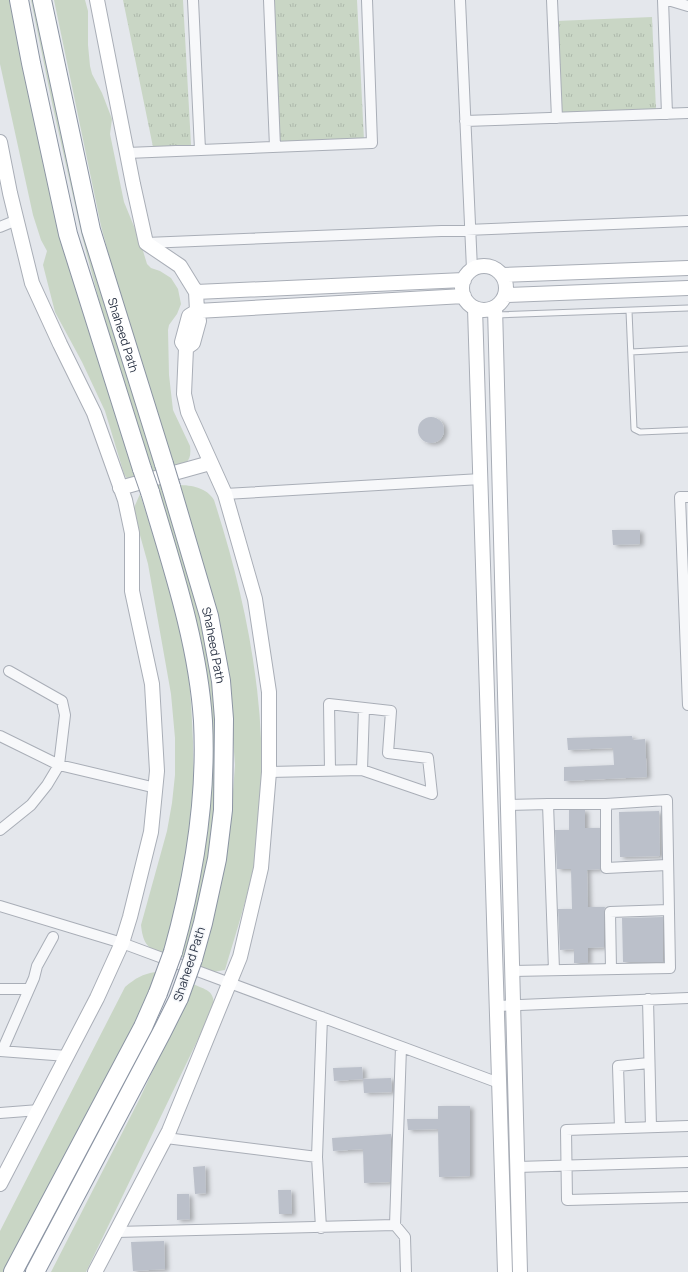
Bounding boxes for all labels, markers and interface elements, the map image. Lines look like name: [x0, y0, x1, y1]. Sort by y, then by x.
street label: Shaheed Path: [104, 295, 143, 374]
street label: Shaheed Path: [198, 605, 230, 685]
street label: Shaheed Path: [169, 925, 209, 1003]

